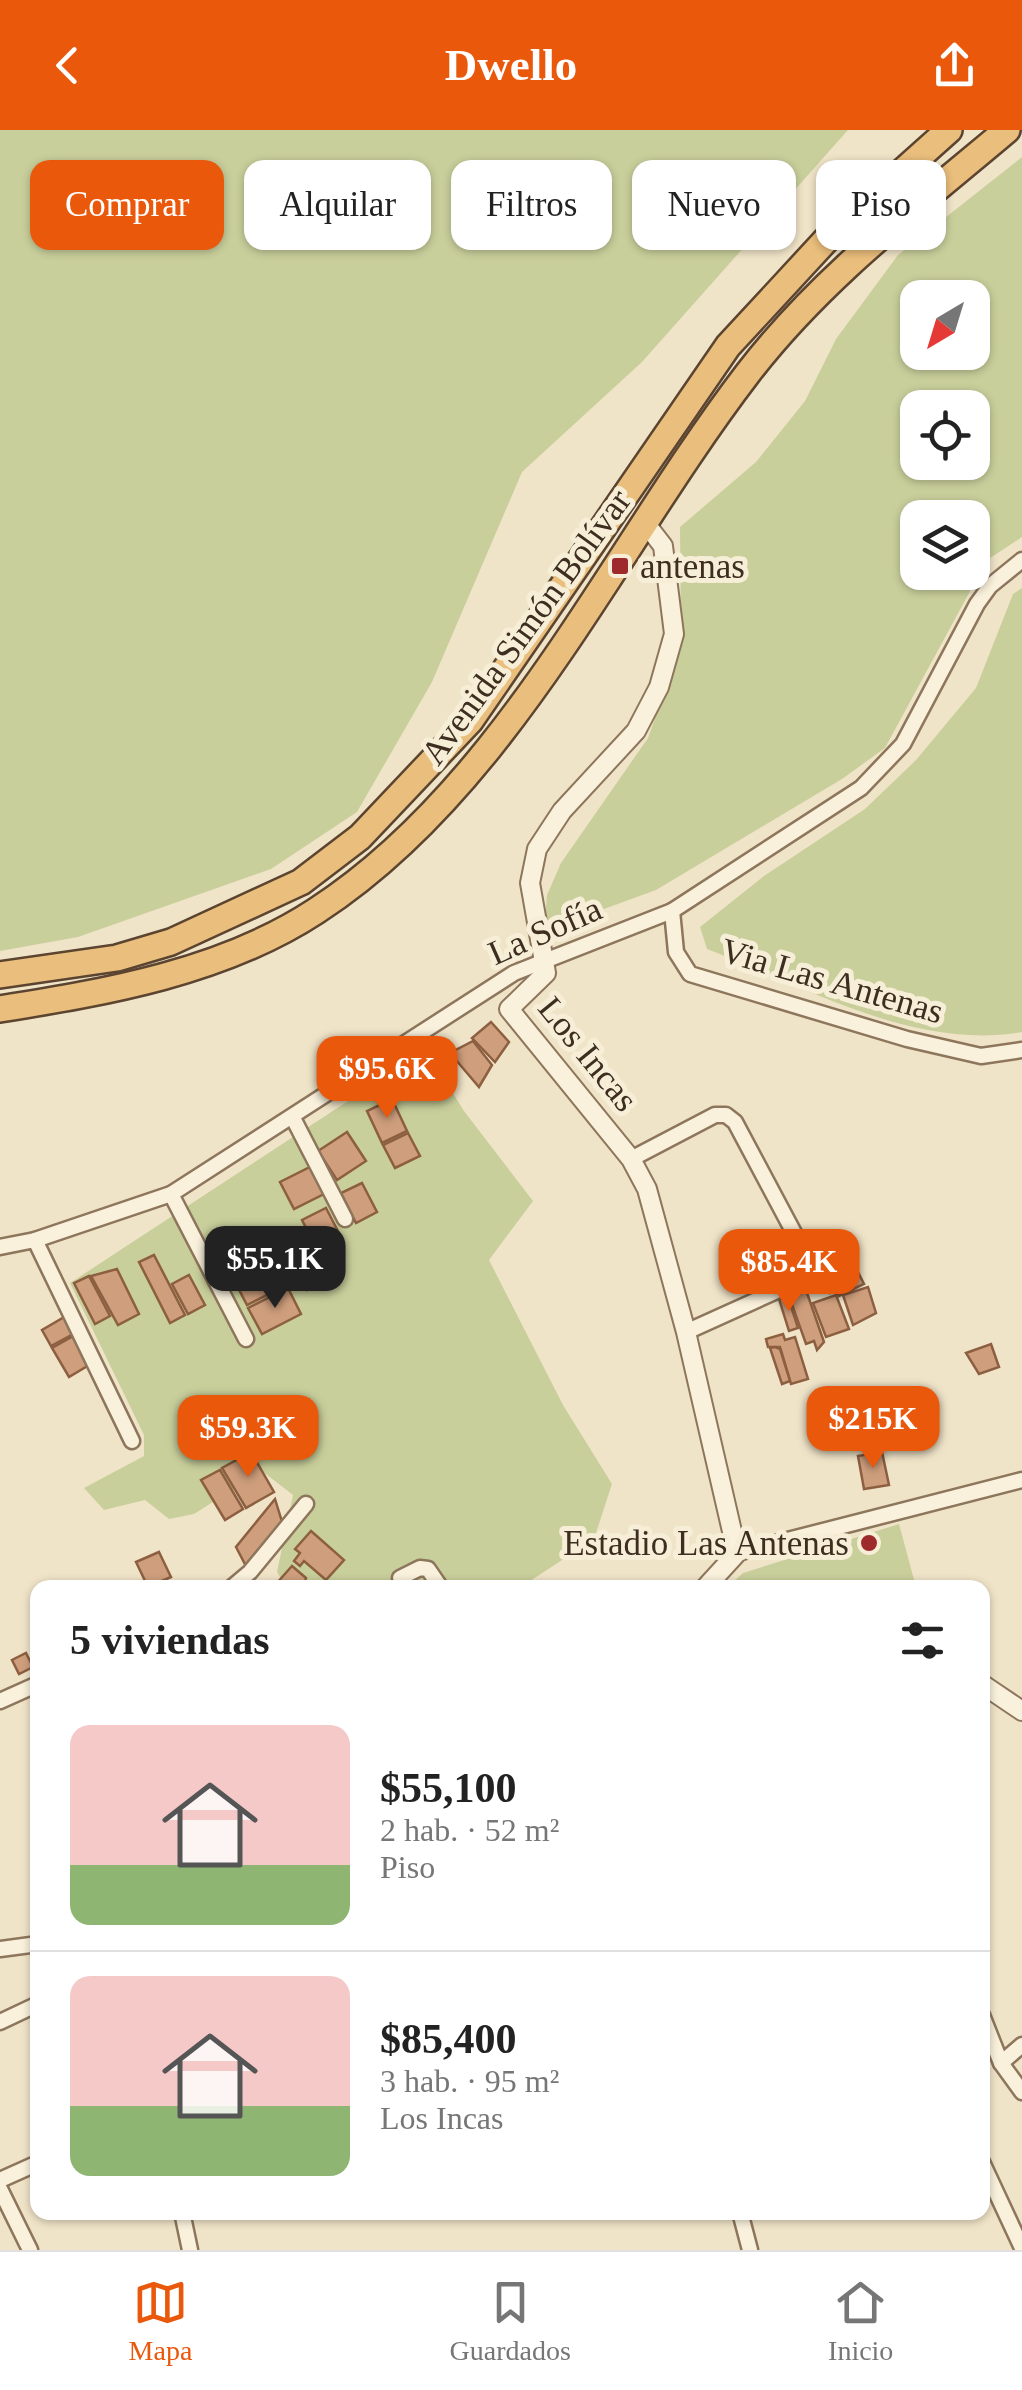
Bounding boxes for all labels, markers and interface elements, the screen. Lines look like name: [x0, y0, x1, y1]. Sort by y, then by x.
icon: back: [40, 38, 95, 93]
icon: share: [927, 38, 982, 93]
text: Dwello: [445, 40, 577, 90]
chip: Comprar: [30, 160, 224, 250]
chip: Alquilar: [244, 160, 431, 250]
chip: Filtros: [451, 160, 612, 250]
chip: Nuevo: [632, 160, 796, 250]
chip: Piso: [816, 160, 946, 250]
north arrow: [900, 280, 990, 370]
map controls: [900, 280, 990, 590]
button: locate: [900, 390, 990, 480]
street label: Avenida Simón Bolívar: [413, 482, 639, 772]
button: layers: [900, 500, 990, 590]
place label: antenas: [640, 547, 745, 586]
marker: antenas: [609, 555, 631, 577]
street label: La Sofía: [482, 889, 608, 973]
street label: Via Las Antenas: [716, 931, 948, 1031]
street label: Los Incas: [530, 989, 646, 1119]
pin: $95.6K: [306, 1036, 468, 1121]
text: $95.6K: [339, 1050, 435, 1086]
pin: $55.1K: [194, 1226, 356, 1311]
pin: $85.4K: [708, 1229, 870, 1314]
text: $55.1K: [227, 1240, 323, 1276]
text: $85.4K: [741, 1243, 837, 1279]
pin: $215K: [803, 1386, 943, 1471]
pin: $59.3K: [167, 1395, 329, 1480]
text: $215K: [829, 1400, 917, 1436]
text: $59.3K: [200, 1409, 296, 1445]
place label: Estadio Las Antenas: [563, 1524, 849, 1563]
marker: Estadio Las Antenas: [858, 1532, 880, 1554]
icon: filters: [895, 1613, 950, 1668]
text: 5 viviendas: [70, 1617, 270, 1663]
icon: home: [150, 1765, 270, 1885]
text: $55,100: [380, 1765, 517, 1811]
text: 2 hab. · 52 m²: [380, 1812, 559, 1848]
text: Piso: [380, 1849, 435, 1885]
icon: home: [150, 2016, 270, 2136]
text: $85,400: [380, 2016, 517, 2062]
text: 3 hab. · 95 m²: [380, 2063, 559, 2099]
text: Los Incas: [380, 2100, 504, 2136]
tab: Mapa: [129, 2275, 192, 2367]
tab: Guardados: [450, 2275, 571, 2367]
tab: Inicio: [828, 2275, 893, 2367]

